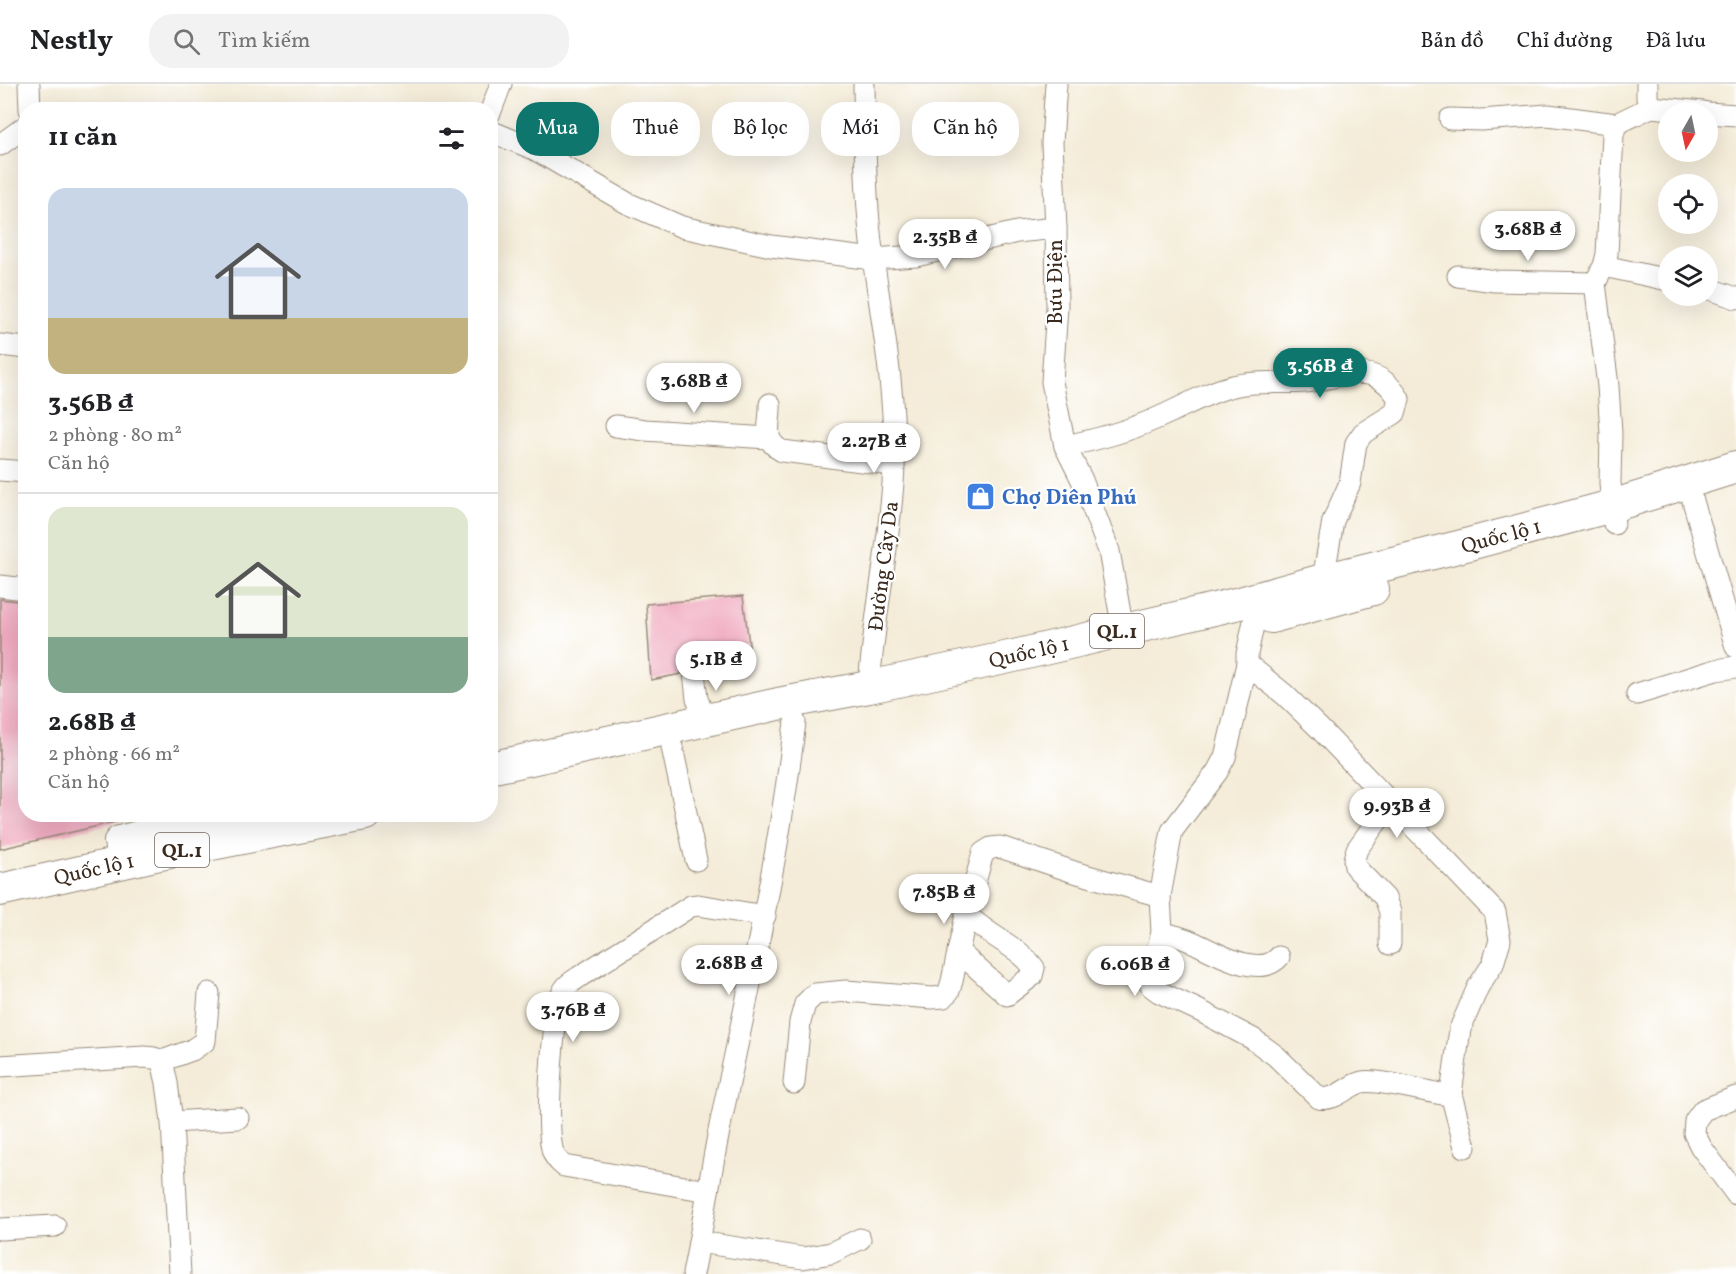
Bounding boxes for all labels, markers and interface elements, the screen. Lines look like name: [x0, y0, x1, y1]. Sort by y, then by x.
search box: [149, 14, 569, 68]
text: Nestly: [30, 22, 113, 61]
icon: search: [170, 25, 203, 58]
text: Tìm kiếm: [218, 26, 311, 57]
text: Bản đồ: [1420, 27, 1484, 56]
text: Chỉ đường: [1517, 27, 1613, 56]
text: Đã lưu: [1646, 27, 1706, 56]
chip: Mua: [516, 102, 599, 156]
chip: Thuê: [611, 102, 700, 156]
chip: Bộ lọc: [712, 102, 809, 156]
chip: Mới: [821, 102, 900, 156]
chip: Căn hộ: [912, 102, 1019, 156]
north arrow: [1658, 102, 1718, 162]
map controls: [1658, 102, 1718, 306]
text: 11 căn: [48, 120, 118, 156]
icon: filters: [435, 122, 468, 155]
button: locate: [1658, 174, 1718, 234]
pin: 3.68B ₫: [1473, 211, 1583, 262]
text: 3.68B ₫: [1494, 216, 1562, 244]
pin: 2.35B ₫: [890, 219, 1000, 270]
text: 2.35B ₫: [912, 224, 978, 252]
icon: home: [204, 227, 312, 335]
street label: Bưu Điện: [1042, 239, 1071, 325]
button: layers: [1658, 246, 1718, 306]
pin: 3.56B ₫: [1265, 348, 1375, 399]
text: 3.56B ₫: [1287, 353, 1353, 381]
pin: 3.68B ₫: [639, 363, 749, 414]
text: 3.68B ₫: [660, 368, 728, 396]
text: 3.56B ₫: [48, 386, 134, 422]
text: 2 phòng · 80 m²: [48, 422, 182, 450]
pin: 2.27B ₫: [819, 423, 929, 474]
text: 2.27B ₫: [841, 428, 907, 456]
text: Căn hộ: [48, 450, 110, 478]
shop icon: Chợ Diên Phú: [965, 481, 997, 513]
place label: Chợ Diên Phú: [1002, 484, 1137, 513]
street label: Đường Cây Da: [862, 499, 907, 633]
street label: Quốc lộ 1: [1458, 513, 1545, 562]
icon: home: [204, 546, 312, 654]
road number: QL.1: [1090, 614, 1144, 648]
street label: Quốc lộ 1: [986, 630, 1072, 677]
pin: 5.1B ₫: [667, 641, 765, 692]
text: 5.1B ₫: [690, 646, 742, 674]
text: 2.68B ₫: [48, 705, 136, 741]
text: 2 phòng · 66 m²: [48, 741, 180, 769]
text: Căn hộ: [48, 769, 110, 797]
pin: 9.93B ₫: [1342, 788, 1452, 839]
text: 9.93B ₫: [1363, 793, 1431, 821]
road number: QL.1: [155, 833, 209, 867]
street label: Quốc lộ 1: [51, 847, 137, 894]
pin: 7.85B ₫: [889, 874, 999, 925]
text: 7.85B ₫: [913, 879, 975, 907]
pin: 2.68B ₫: [674, 945, 784, 996]
pin: 6.06B ₫: [1080, 946, 1190, 997]
text: 2.68B ₫: [695, 950, 763, 978]
text: 6.06B ₫: [1100, 951, 1170, 979]
pin: 3.76B ₫: [518, 992, 628, 1043]
text: 3.76B ₫: [540, 997, 606, 1025]

